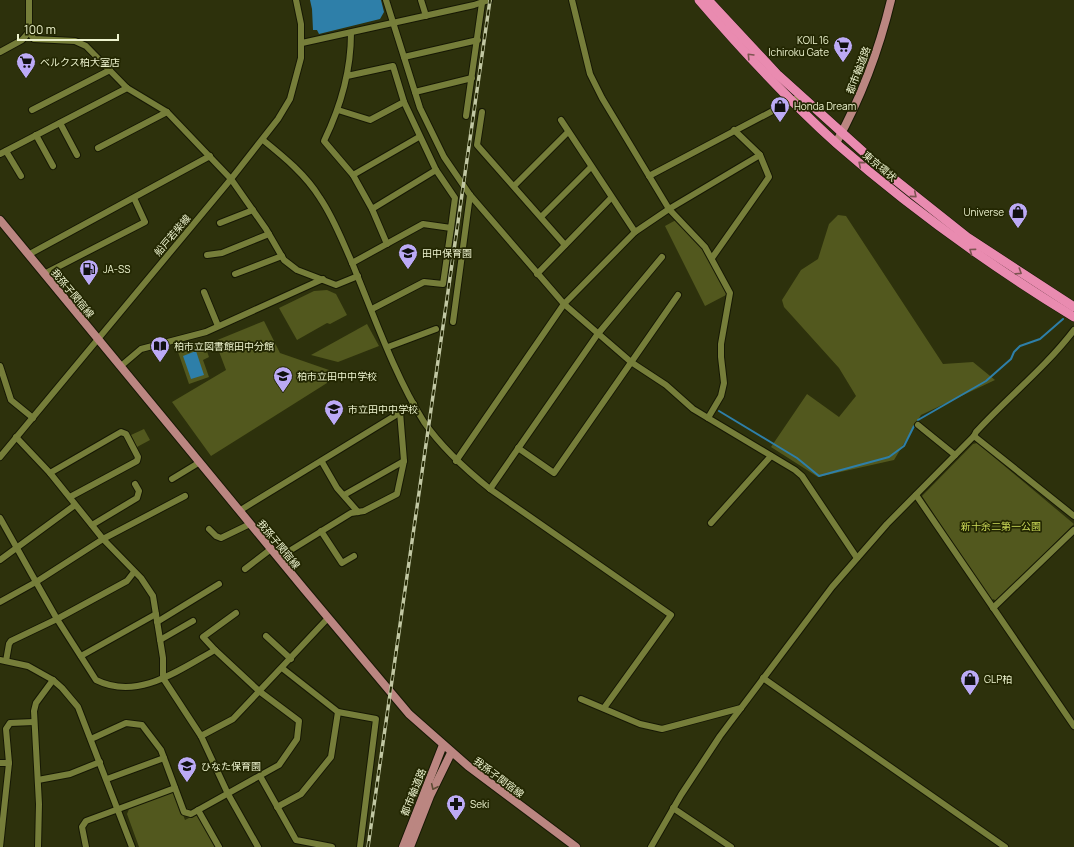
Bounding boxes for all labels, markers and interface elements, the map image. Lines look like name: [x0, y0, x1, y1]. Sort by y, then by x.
scale bar: [18, 16, 118, 42]
text: 100 m: [24, 21, 56, 38]
place label: KOIL 16 Ichiroku Gate: [768, 33, 829, 59]
supermarket icon: KOIL 16 Ichiroku Gate: [832, 35, 854, 63]
street label: 都市軸道路: [843, 44, 873, 96]
supermarket icon: ベルクス柏大室店: [15, 51, 37, 79]
one-way arrow: [747, 53, 755, 61]
place label: ベルクス柏大室店: [40, 55, 120, 69]
shop icon: Honda Dream: [769, 95, 791, 123]
place label: Honda Dream: [794, 99, 856, 113]
street label: 東京環状: [860, 148, 900, 184]
one-way arrow: [858, 161, 865, 168]
one-way arrow: [909, 191, 916, 198]
shop icon: Universe: [1007, 201, 1029, 229]
place label: Universe: [963, 205, 1004, 219]
street label: 船戸若柴線: [151, 211, 193, 259]
school or university icon: 田中保育園: [397, 242, 419, 270]
place label: 田中保育園: [422, 246, 472, 260]
one-way arrow: [969, 248, 976, 255]
fuel station icon: JA-SS: [78, 258, 100, 286]
place label: JA-SS: [103, 262, 130, 276]
street label: 我孫子関宿線: [48, 266, 98, 320]
one-way arrow: [1014, 267, 1021, 274]
library icon: 柏市立図書館田中分館: [149, 335, 171, 363]
place label: 柏市立図書館田中分館: [174, 339, 274, 353]
school or university icon: 柏市立田中中学校: [272, 365, 294, 393]
place label: 柏市立田中中学校: [297, 369, 377, 383]
school or university icon: 市立田中中学校: [323, 398, 345, 426]
place label: 市立田中中学校: [348, 402, 418, 416]
street label: 我孫子関宿線: [254, 517, 304, 571]
park label: 新十余二第一公園: [961, 519, 1041, 533]
shop icon: GLP柏: [959, 668, 981, 696]
place label: GLP柏: [984, 672, 1012, 686]
street label: 我孫子関宿線: [471, 753, 527, 801]
school or university icon: ひなた保育園: [176, 755, 198, 783]
place label: ひなた保育園: [201, 759, 261, 773]
street label: 都市軸道路: [397, 766, 429, 818]
one-way arrow: [431, 783, 439, 791]
pharmacy icon: Seki: [445, 793, 467, 821]
place label: Seki: [470, 797, 489, 811]

